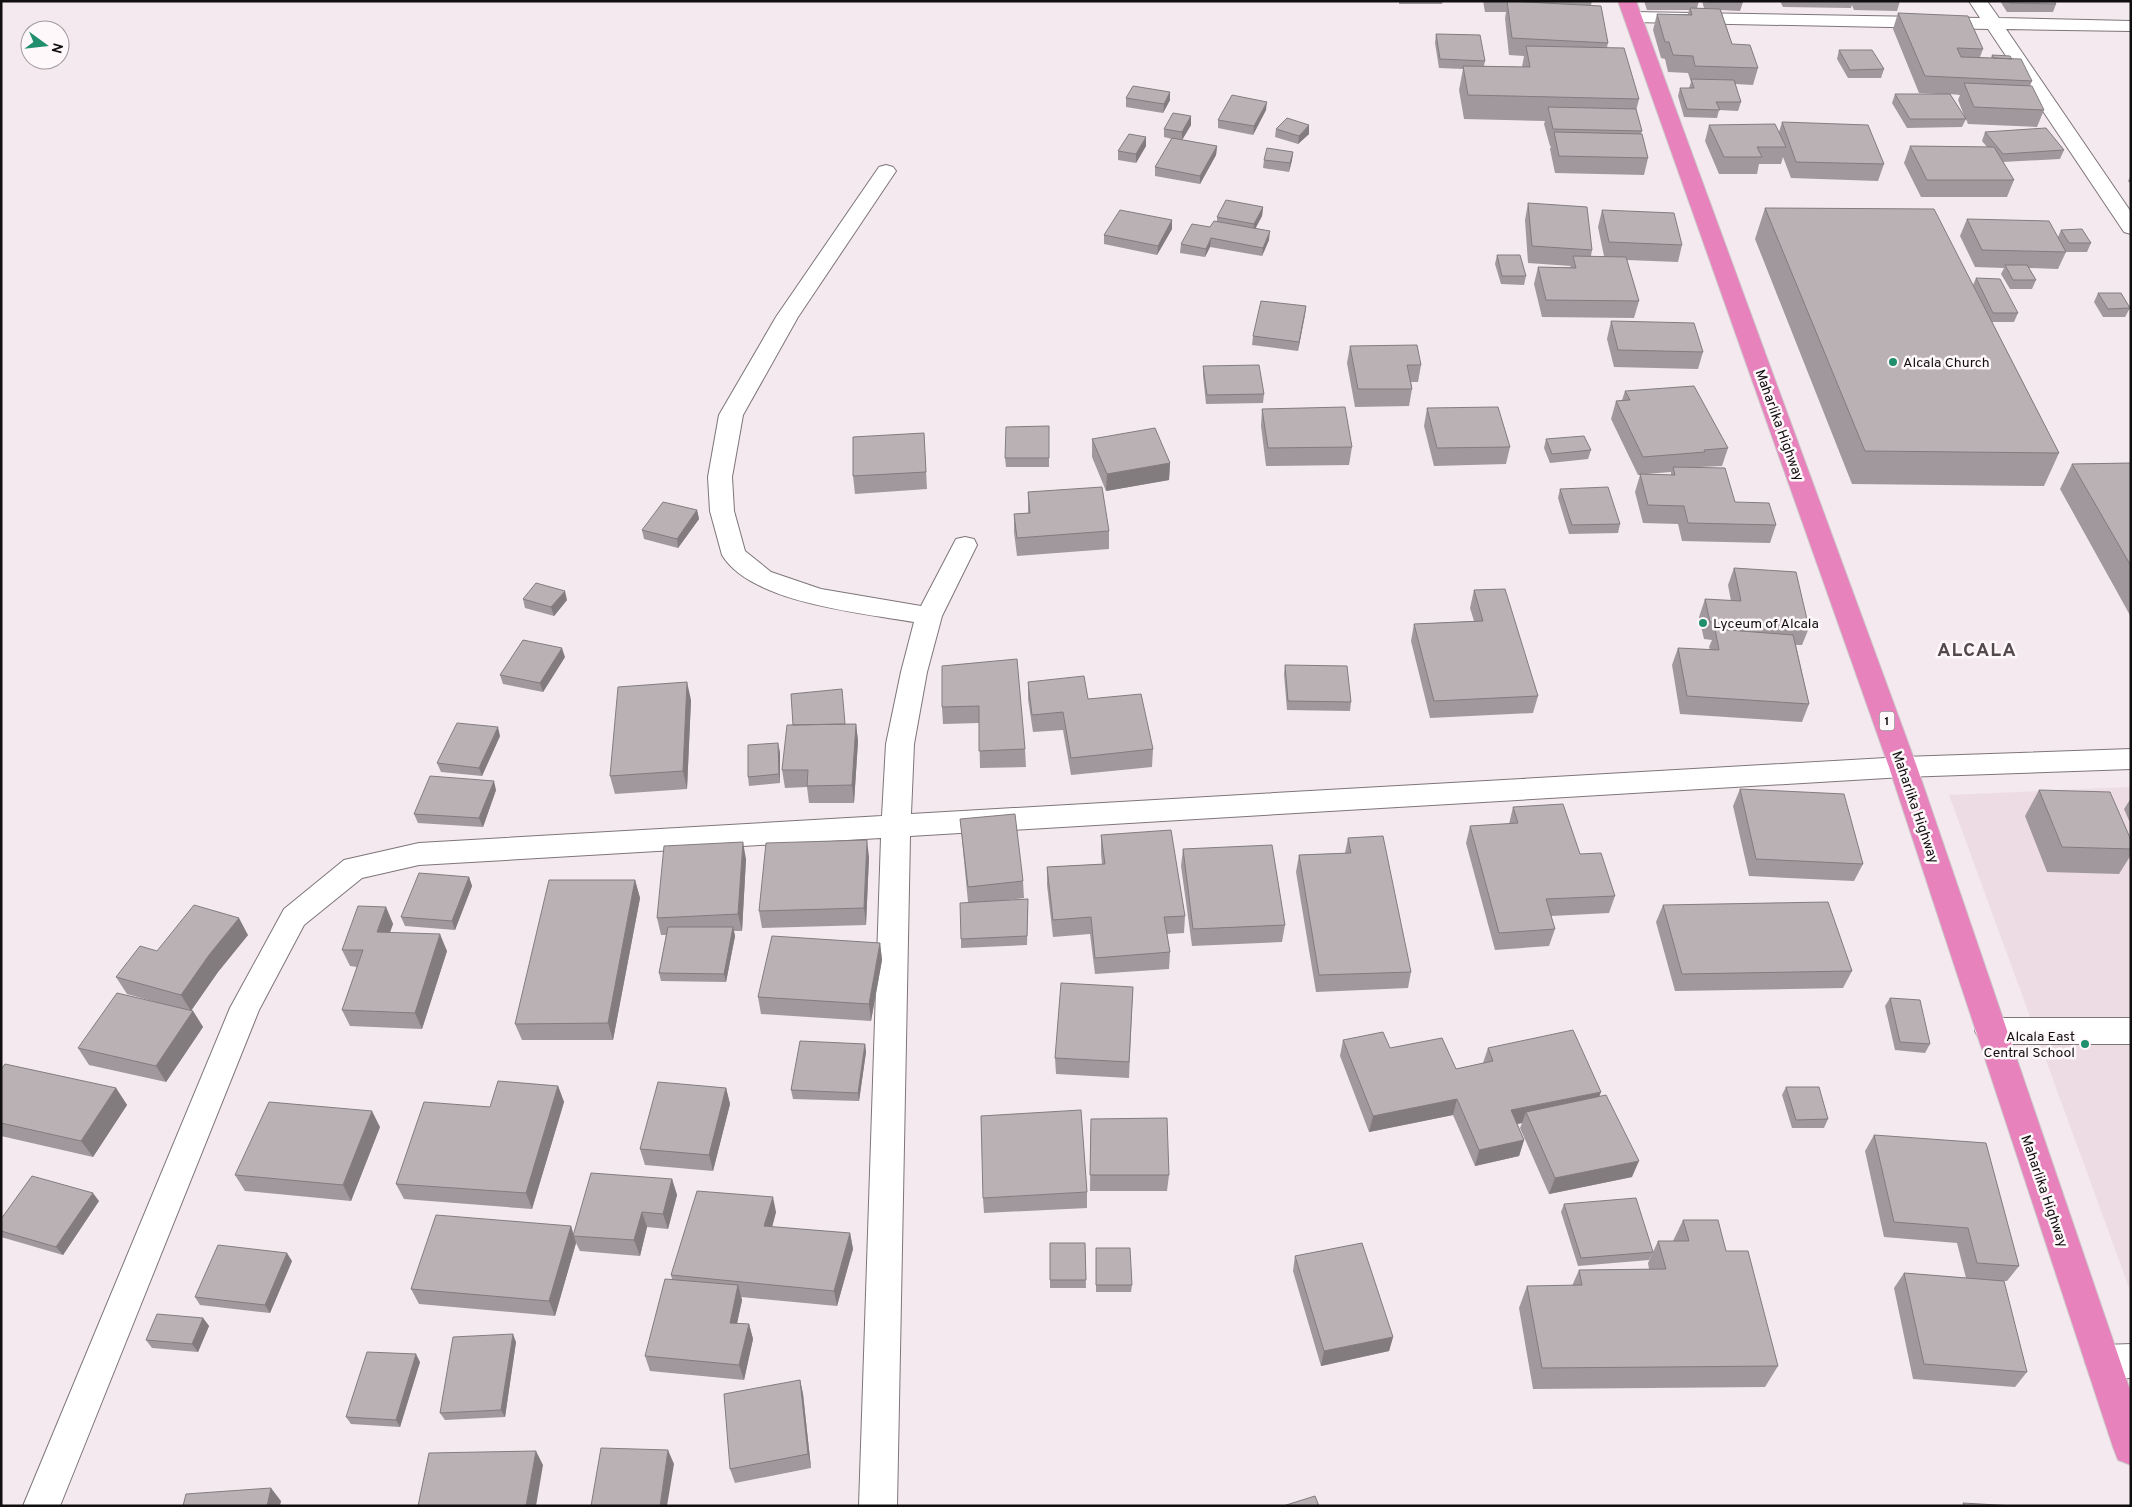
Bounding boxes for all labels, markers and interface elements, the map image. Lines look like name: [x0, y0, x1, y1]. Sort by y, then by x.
north arrow: [20, 20, 70, 70]
text: N: [47, 41, 66, 55]
place label: Alcala Church: [1903, 355, 1990, 372]
marker: Alcala Church: [1887, 356, 1899, 368]
street label: Maharlika Highway: [1750, 367, 1807, 484]
place label: Lyceum of Alcala: [1713, 616, 1819, 633]
marker: Lyceum of Alcala: [1697, 617, 1709, 629]
district label: ALCALA: [1937, 639, 2017, 663]
road number: 1: [1880, 711, 1894, 730]
street label: Maharlika Highway: [1887, 749, 1942, 866]
place label: Alcala East Central School: [1984, 1029, 2075, 1062]
marker: Alcala East Central School: [2079, 1038, 2091, 1050]
street label: Maharlika Highway: [2016, 1133, 2071, 1250]

